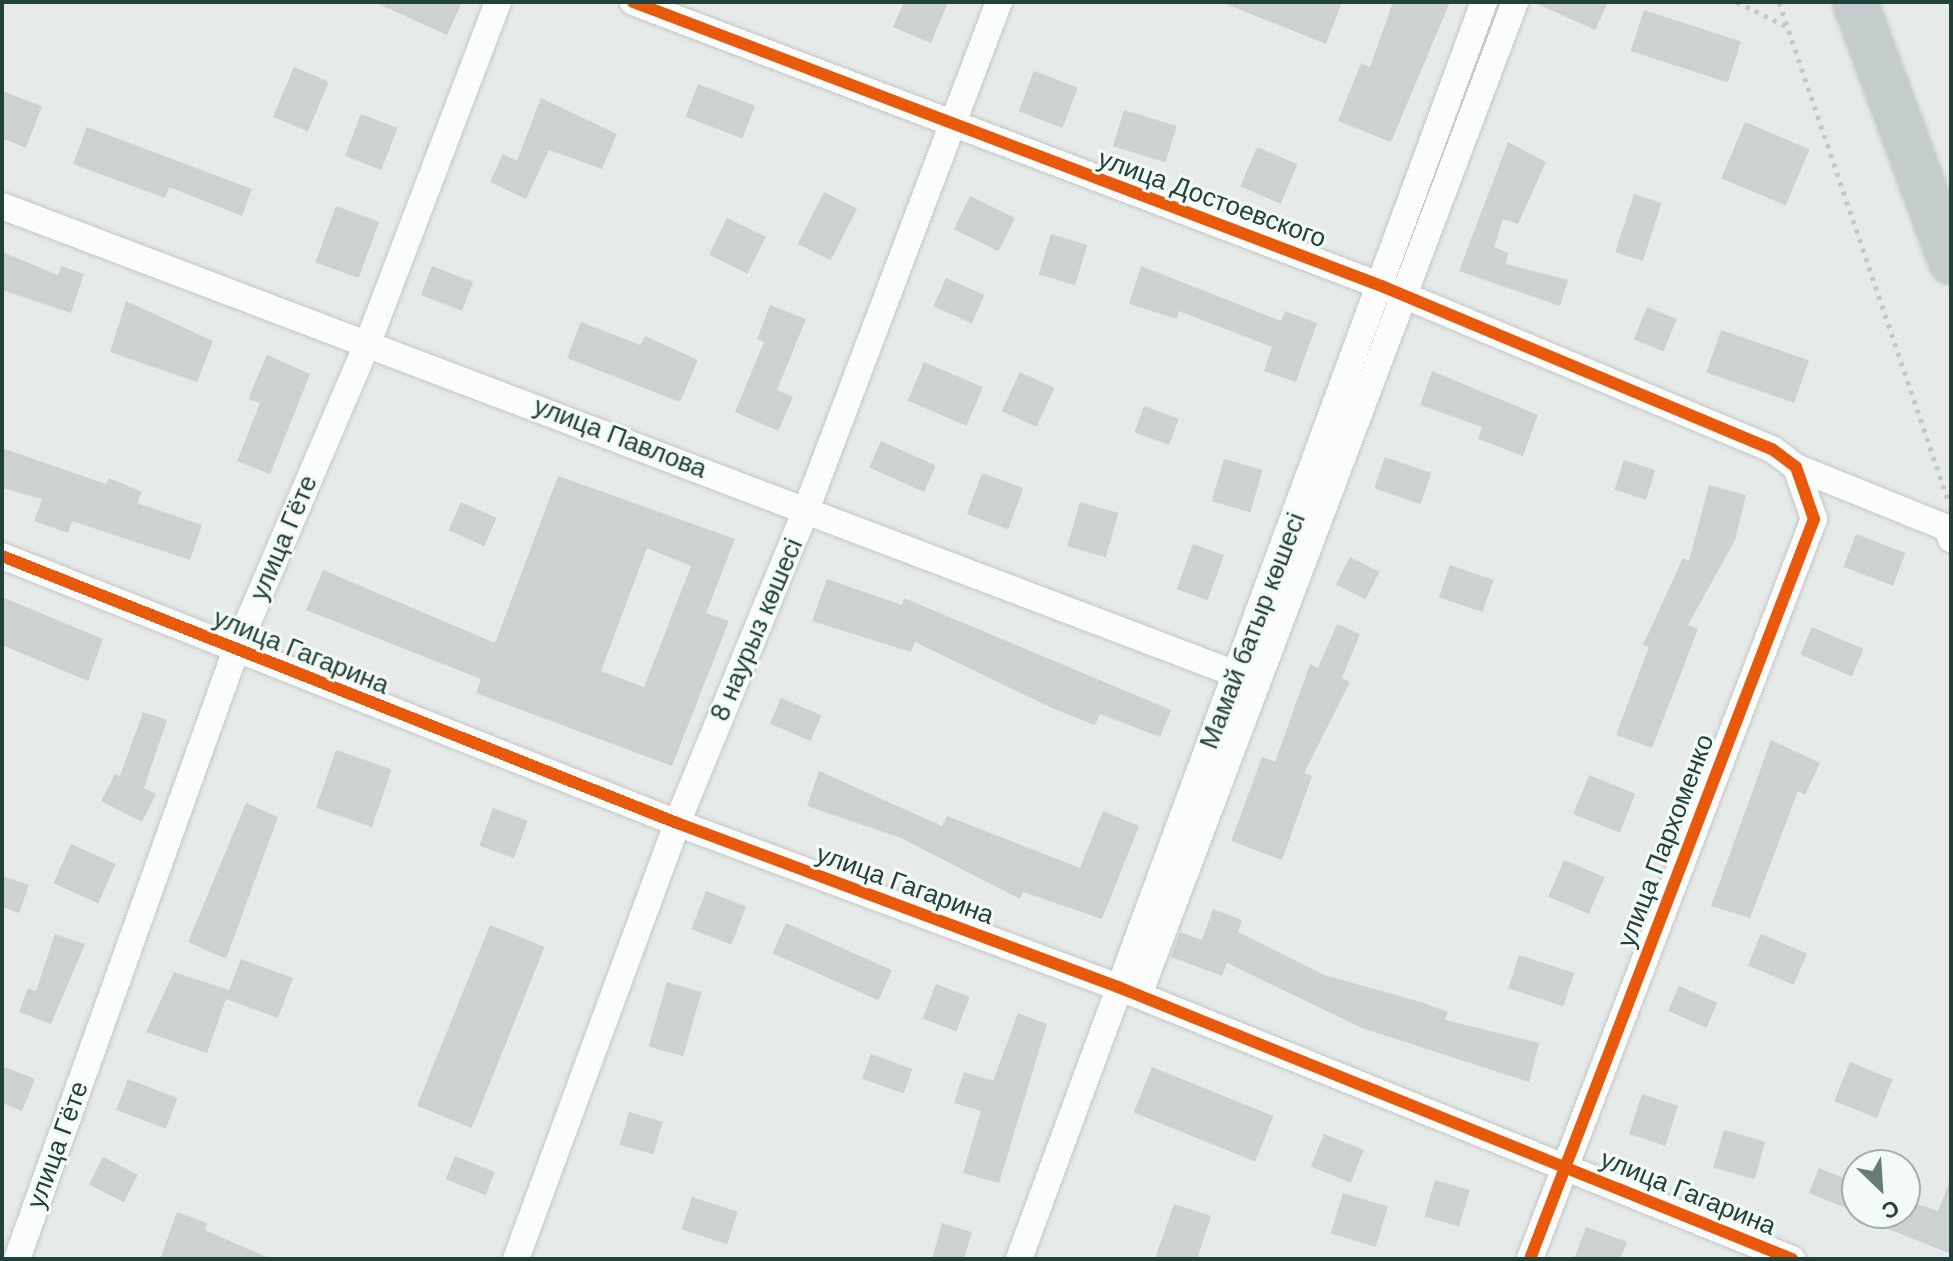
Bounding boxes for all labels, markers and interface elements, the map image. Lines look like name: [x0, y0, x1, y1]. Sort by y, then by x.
street label: улица Достоевского: [1094, 143, 1330, 255]
street label: улица Павлова: [529, 391, 711, 485]
street label: улица Гёте: [244, 471, 324, 605]
street label: Мамай батыр көшесі: [1194, 509, 1312, 753]
street label: 8 наурыз көшесі: [704, 534, 810, 726]
street label: улица Гагарина: [209, 603, 393, 701]
street label: улица Пархоменко: [1611, 730, 1721, 952]
street label: улица Гагарина: [812, 838, 998, 932]
street label: улица Гёте: [21, 1077, 95, 1213]
street label: улица Гагарина: [1596, 1144, 1780, 1242]
north arrow: [1841, 1149, 1921, 1229]
text: С: [1877, 1193, 1904, 1226]

